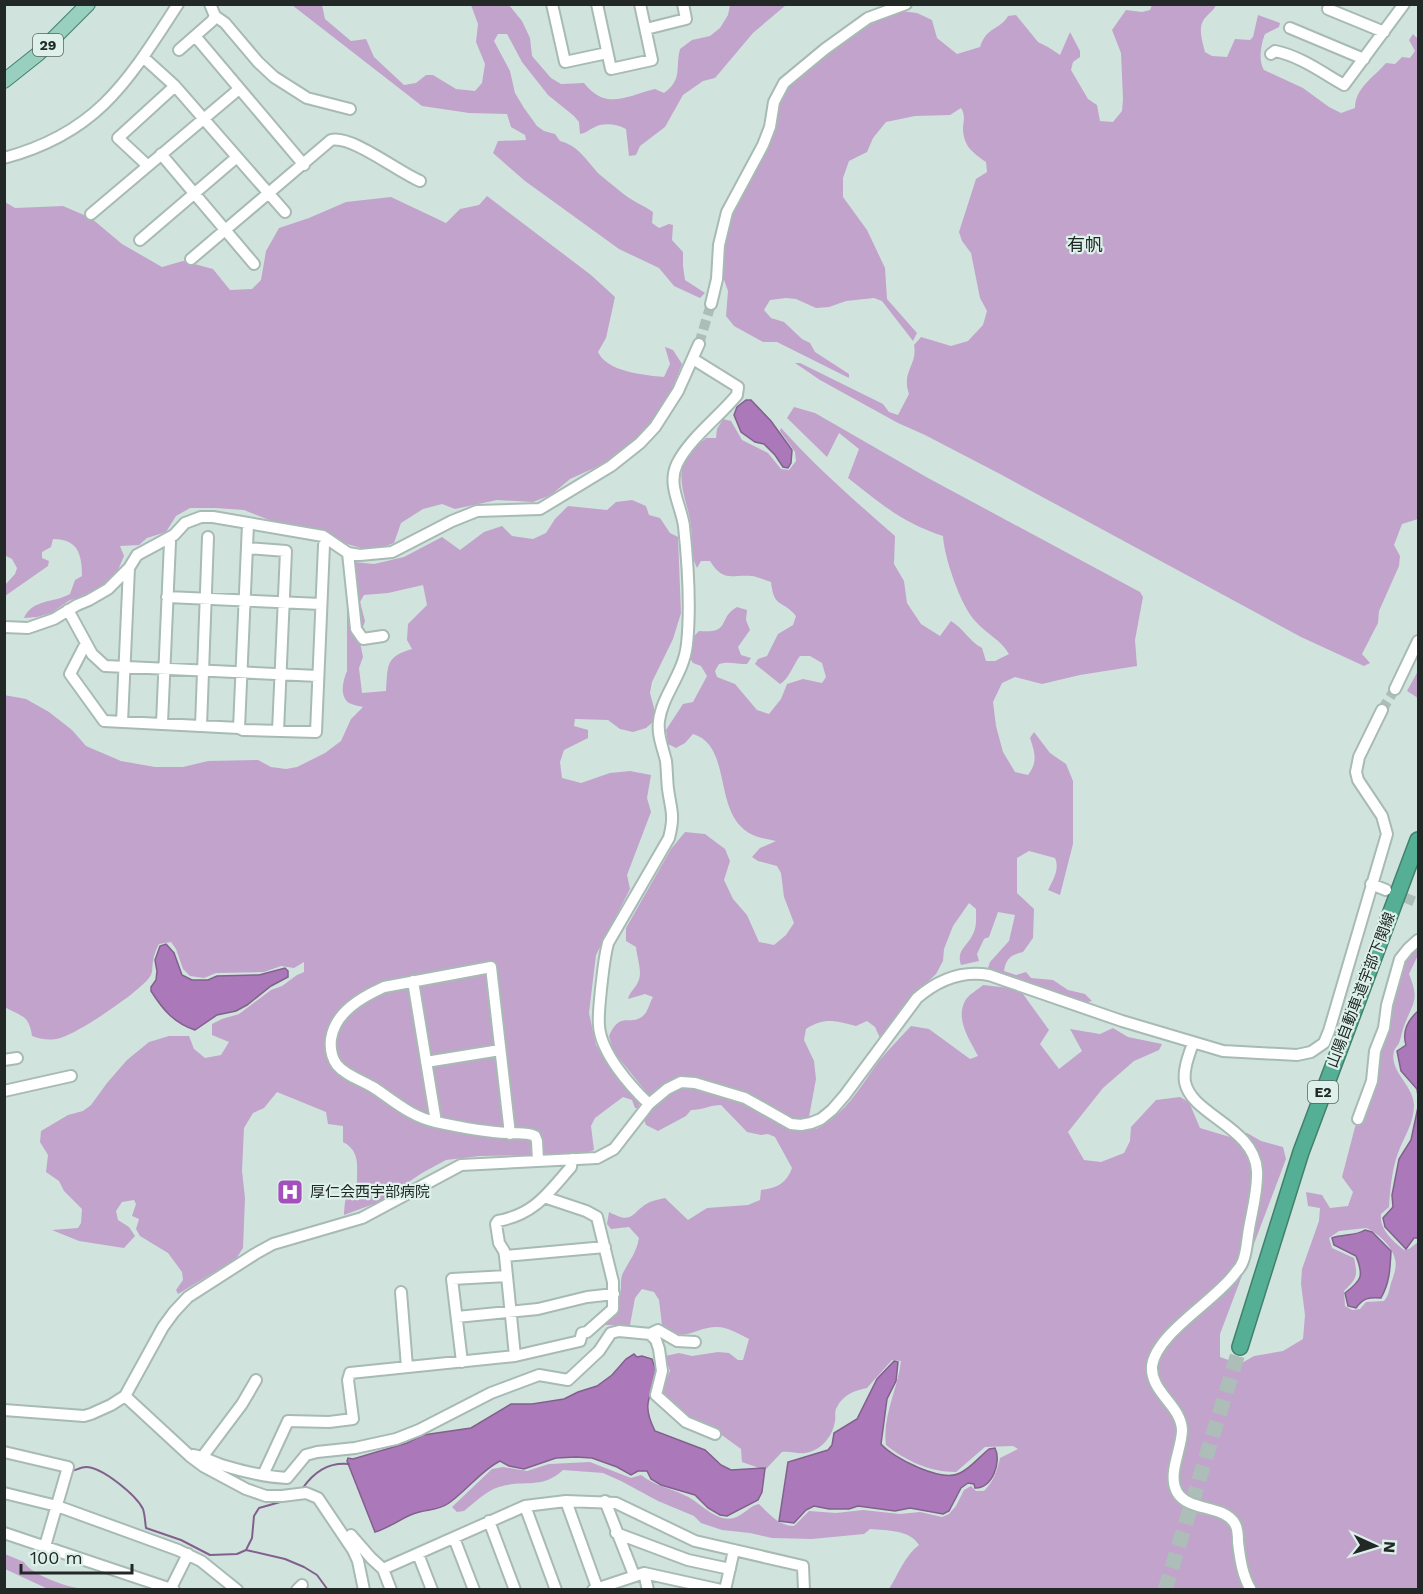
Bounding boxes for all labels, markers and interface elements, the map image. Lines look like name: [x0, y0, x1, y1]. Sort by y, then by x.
road number: 29: [33, 34, 63, 56]
district label: 有帆: [1067, 234, 1103, 255]
street label: 山陽自動車道宇部下関線: [1323, 910, 1399, 1070]
road number: E2: [1308, 1081, 1338, 1103]
hospital icon: 厚仁会西宇部病院: [275, 1177, 305, 1207]
place label: 厚仁会西宇部病院: [310, 1183, 430, 1201]
north arrow: [1345, 1516, 1405, 1576]
scale bar: [21, 1537, 132, 1575]
text: N: [1380, 1540, 1399, 1554]
text: 100 m: [30, 1547, 83, 1568]

